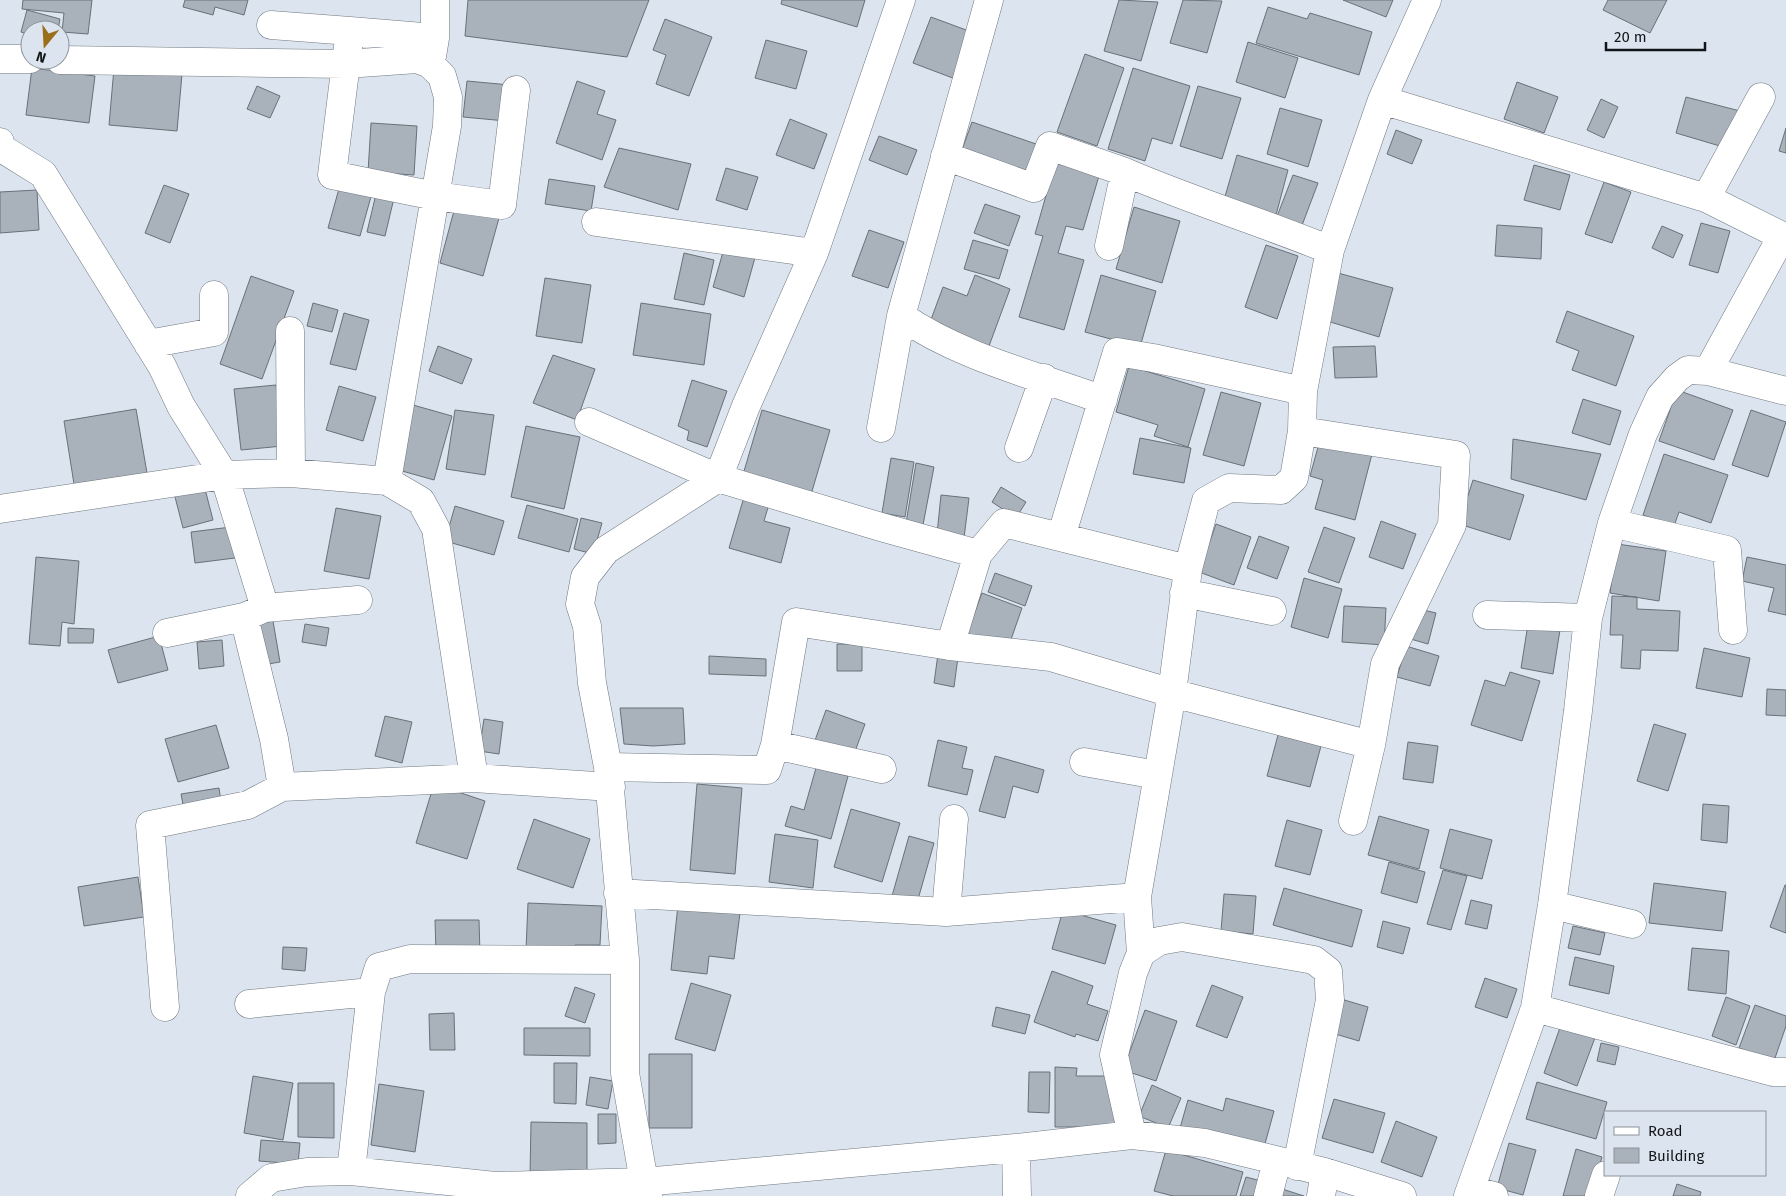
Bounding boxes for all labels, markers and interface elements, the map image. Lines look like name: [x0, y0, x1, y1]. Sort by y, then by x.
north arrow: [20, 20, 70, 70]
scale bar: [1606, 20, 1705, 52]
text: 20 m: [1614, 28, 1647, 46]
text: N: [34, 47, 48, 66]
legend: [1604, 1111, 1766, 1176]
text: Road: [1648, 1122, 1683, 1140]
text: Building: [1648, 1147, 1704, 1165]

